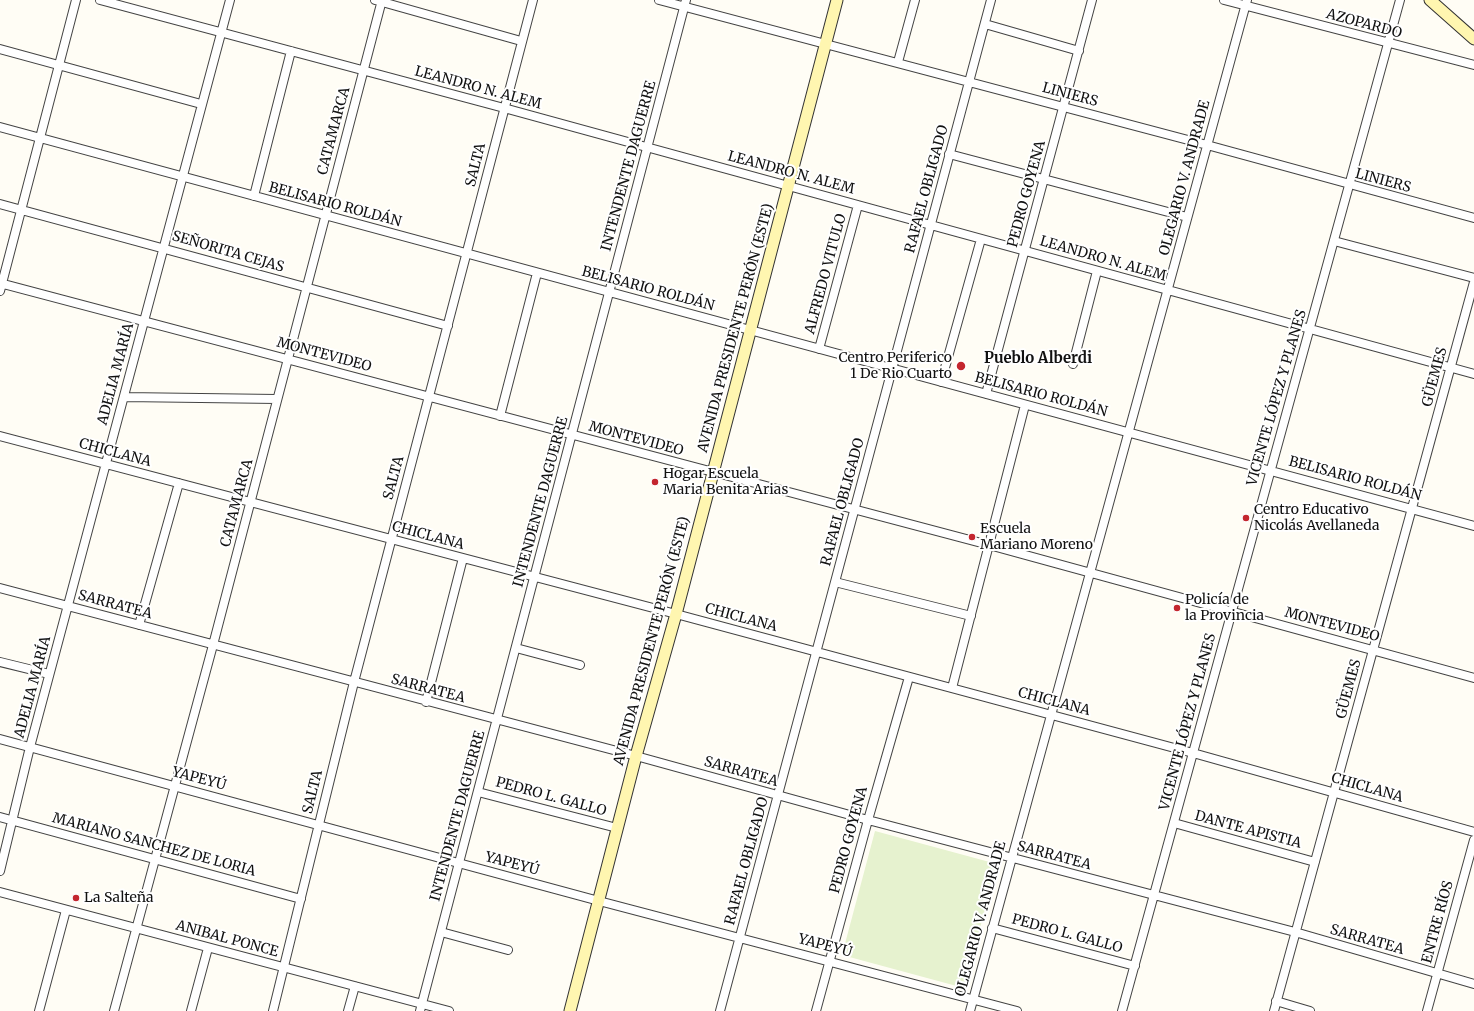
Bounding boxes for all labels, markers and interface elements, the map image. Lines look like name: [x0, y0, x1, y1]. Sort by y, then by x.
street label: AZOPARDO: [1324, 6, 1404, 42]
street label: LEANDRO N. ALEM: [413, 63, 543, 113]
street label: INTENDENTE DAGUERRE: [598, 79, 660, 253]
street label: LINIERS: [1040, 80, 1100, 110]
street label: CATAMARCA: [314, 85, 354, 177]
street label: OLEGARIO V. ANDRADE: [1156, 99, 1214, 257]
street label: RAFAEL OBLIGADO: [902, 123, 952, 255]
street label: PEDRO GOYENA: [1005, 139, 1049, 249]
street label: SALTA: [462, 141, 490, 189]
street label: LEANDRO N. ALEM: [726, 148, 856, 198]
street label: LINIERS: [1353, 166, 1413, 196]
street label: BELISARIO ROLDÁN: [267, 179, 403, 231]
street label: AVENIDA PRESIDENTE PERÓN (ESTE): [695, 202, 777, 454]
street label: ALFREDO VITULO: [802, 212, 850, 336]
street label: SEÑORITA CEJAS: [170, 228, 286, 276]
street label: LEANDRO N. ALEM: [1038, 233, 1168, 285]
street label: BELISARIO ROLDÁN: [580, 263, 716, 315]
street label: VICENTE LÓPEZ Y PLANES: [1244, 308, 1310, 488]
street label: ADELIA MARÍA: [94, 321, 138, 427]
street label: MONTEVIDEO: [275, 334, 373, 376]
street label: GÜEMES: [1419, 345, 1451, 409]
place label: Centro Periferico 1 De Rio Cuarto: [839, 350, 952, 382]
district label: Pueblo Alberdi: [984, 350, 1092, 368]
marker: Centro Periferico 1 De Rio Cuarto: [955, 360, 967, 372]
street label: BELISARIO ROLDÁN: [973, 369, 1109, 421]
street label: INTENDENTE DAGUERRE: [510, 415, 572, 589]
street label: MONTEVIDEO: [587, 418, 685, 460]
street label: CHICLANA: [77, 435, 153, 471]
street label: RAFAEL OBLIGADO: [818, 436, 868, 568]
street label: BELISARIO ROLDÁN: [1287, 453, 1423, 505]
street label: SALTA: [380, 454, 408, 502]
street label: CATAMARCA: [217, 457, 257, 549]
place label: Hogar Escuela Maria Benita Arias: [663, 466, 788, 498]
marker: Hogar Escuela Maria Benita Arias: [650, 477, 660, 487]
place label: Centro Educativo Nicolás Avellaneda: [1254, 502, 1379, 534]
marker: Centro Educativo Nicolás Avellaneda: [1241, 513, 1251, 523]
street label: AVENIDA PRESIDENTE PERÓN (ESTE): [611, 515, 693, 767]
street label: CHICLANA: [390, 518, 466, 554]
place label: Escuela Mariano Moreno: [980, 521, 1093, 554]
marker: Escuela Mariano Moreno: [967, 532, 977, 542]
street label: SARRATEA: [76, 587, 154, 623]
place label: Policía de la Provincia: [1185, 592, 1264, 624]
street label: CHICLANA: [703, 600, 779, 636]
marker: Policía de la Provincia: [1172, 603, 1182, 613]
street label: MONTEVIDEO: [1283, 604, 1381, 646]
street label: VICENTE LÓPEZ Y PLANES: [1156, 632, 1220, 812]
street label: ADELIA MARÍA: [11, 634, 55, 740]
street label: GÜEMES: [1333, 657, 1365, 721]
street label: SARRATEA: [389, 671, 467, 707]
street label: CHICLANA: [1016, 684, 1092, 720]
street label: INTENDENTE DAGUERRE: [427, 729, 489, 903]
street label: SARRATEA: [702, 753, 780, 791]
street label: YAPEYÚ: [170, 764, 228, 794]
street label: SALTA: [299, 768, 327, 816]
street label: CHICLANA: [1329, 770, 1405, 806]
street label: PEDRO L. GALLO: [494, 774, 608, 820]
street label: PEDRO GOYENA: [827, 785, 871, 895]
street label: RAFAEL OBLIGADO: [722, 795, 772, 927]
street label: DANTE APISTIA: [1193, 808, 1303, 852]
street label: MARIANO SANCHEZ DE LORIA: [50, 810, 258, 880]
street label: SARRATEA: [1015, 838, 1093, 874]
street label: OLEGARIO V. ANDRADE: [952, 840, 1010, 998]
street label: YAPEYÚ: [483, 849, 541, 879]
street label: ENTRE RÍOS: [1419, 879, 1457, 965]
place label: La Salteña: [84, 890, 154, 906]
marker: La Salteña: [71, 893, 81, 903]
street label: PEDRO L. GALLO: [1010, 911, 1124, 957]
street label: ANIBAL PONCE: [174, 917, 280, 961]
street label: SARRATEA: [1328, 921, 1406, 959]
street label: YAPEYÚ: [796, 931, 854, 961]

